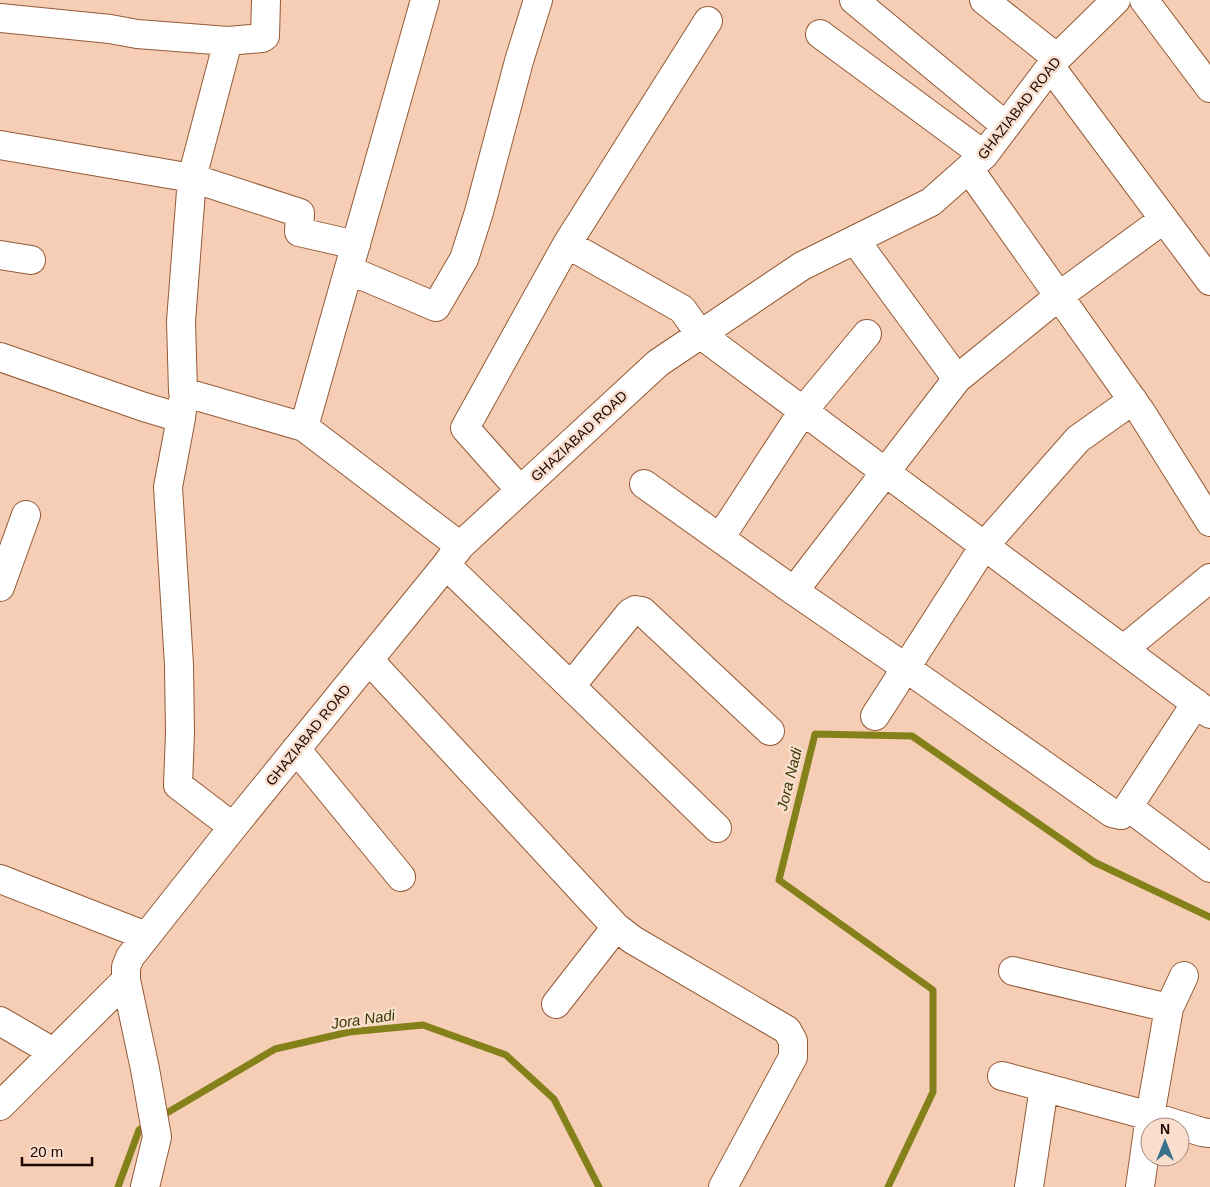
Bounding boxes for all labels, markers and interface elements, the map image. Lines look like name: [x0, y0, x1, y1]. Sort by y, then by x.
street label: GHAZIABAD ROAD: [974, 54, 1064, 162]
street label: GHAZIABAD ROAD: [528, 387, 630, 485]
street label: GHAZIABAD ROAD: [262, 681, 354, 789]
water label: Jora Nadi: [773, 745, 805, 813]
water label: Jora Nadi: [329, 1006, 397, 1032]
north arrow: [1140, 1117, 1190, 1167]
text: N: [1160, 1121, 1170, 1137]
scale bar: [22, 1134, 92, 1166]
text: 20 m: [30, 1143, 63, 1160]

